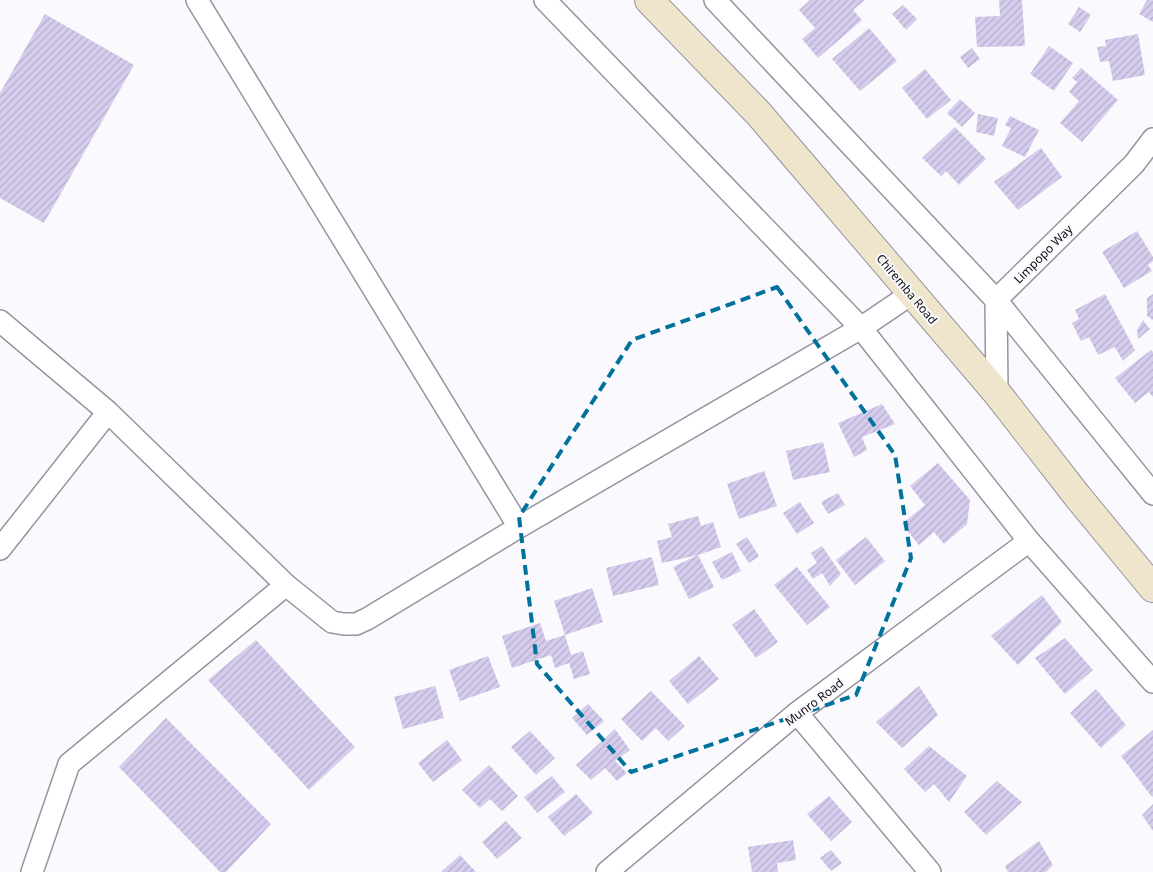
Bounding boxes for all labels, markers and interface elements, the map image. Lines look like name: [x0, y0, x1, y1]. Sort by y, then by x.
street label: Limpopo Way: [1010, 220, 1077, 287]
street label: Chiremba Road: [873, 250, 941, 328]
street label: Munro Road: [781, 674, 847, 730]

